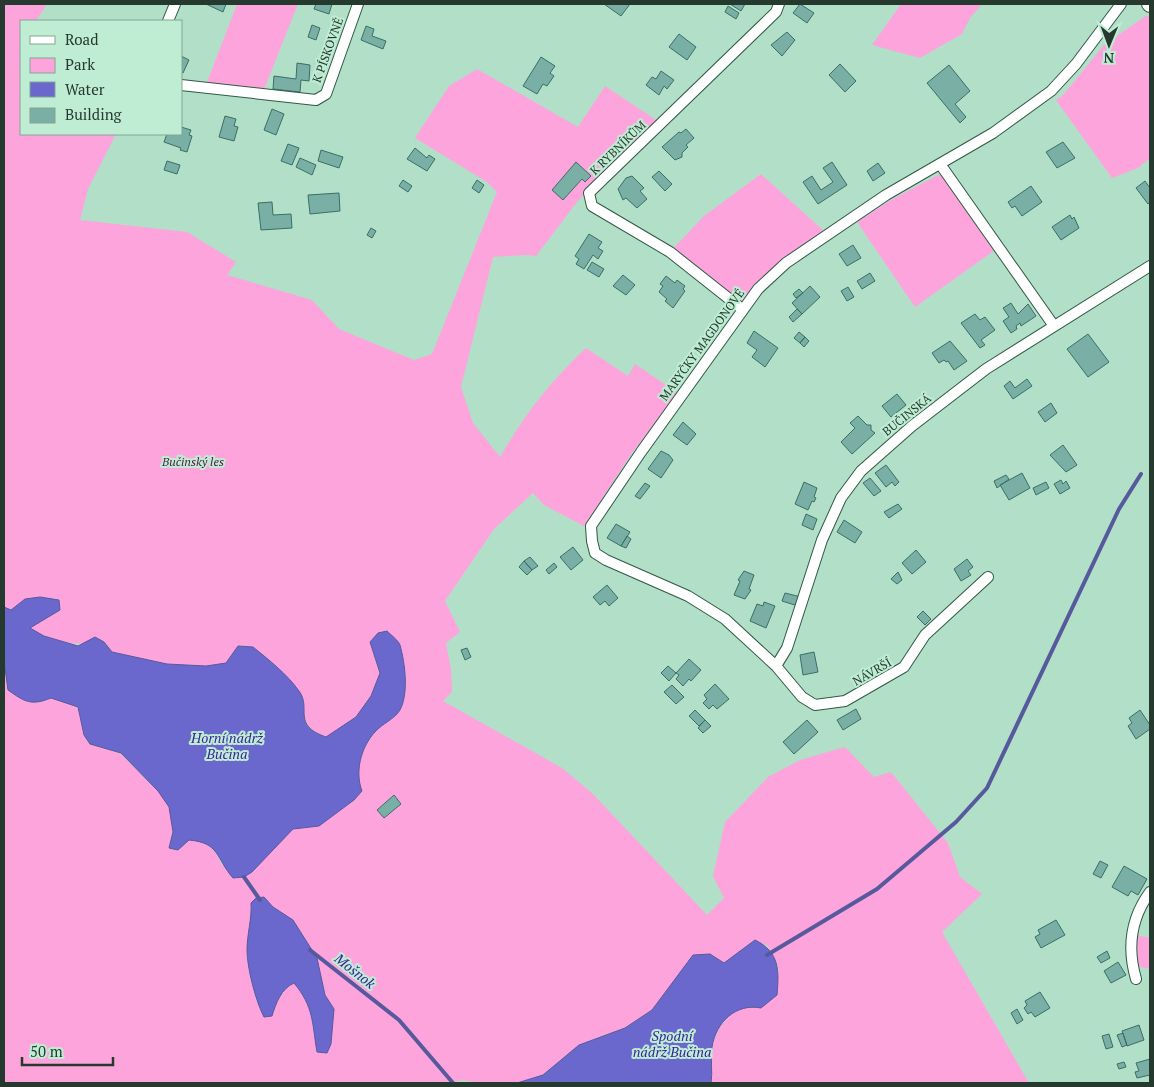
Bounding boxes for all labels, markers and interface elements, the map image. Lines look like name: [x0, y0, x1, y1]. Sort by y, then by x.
street label: K PÍSKOVNĚ: [309, 15, 346, 84]
legend: [20, 20, 182, 135]
north arrow: [1084, 20, 1134, 70]
text: Road: [65, 29, 98, 49]
text: N: [1103, 49, 1114, 68]
text: Park: [65, 54, 95, 74]
text: Water: [65, 79, 105, 99]
text: Building: [65, 104, 123, 124]
street label: K RYBNÍKŮM: [587, 117, 649, 178]
street label: MARYČKY MAGDONOVÉ: [656, 286, 747, 404]
street label: BUČINSKÁ: [879, 390, 935, 439]
park label: Bučinský les: [161, 454, 224, 469]
street label: NÁVRŠÍ: [850, 654, 894, 689]
water label: Horní nádrž Bučina: [190, 728, 264, 763]
water label: Mošnok: [330, 948, 380, 993]
water label: Spodní nádrž Bučina: [633, 1026, 711, 1061]
scale bar: [22, 1034, 114, 1066]
text: 50 m: [30, 1041, 63, 1061]

